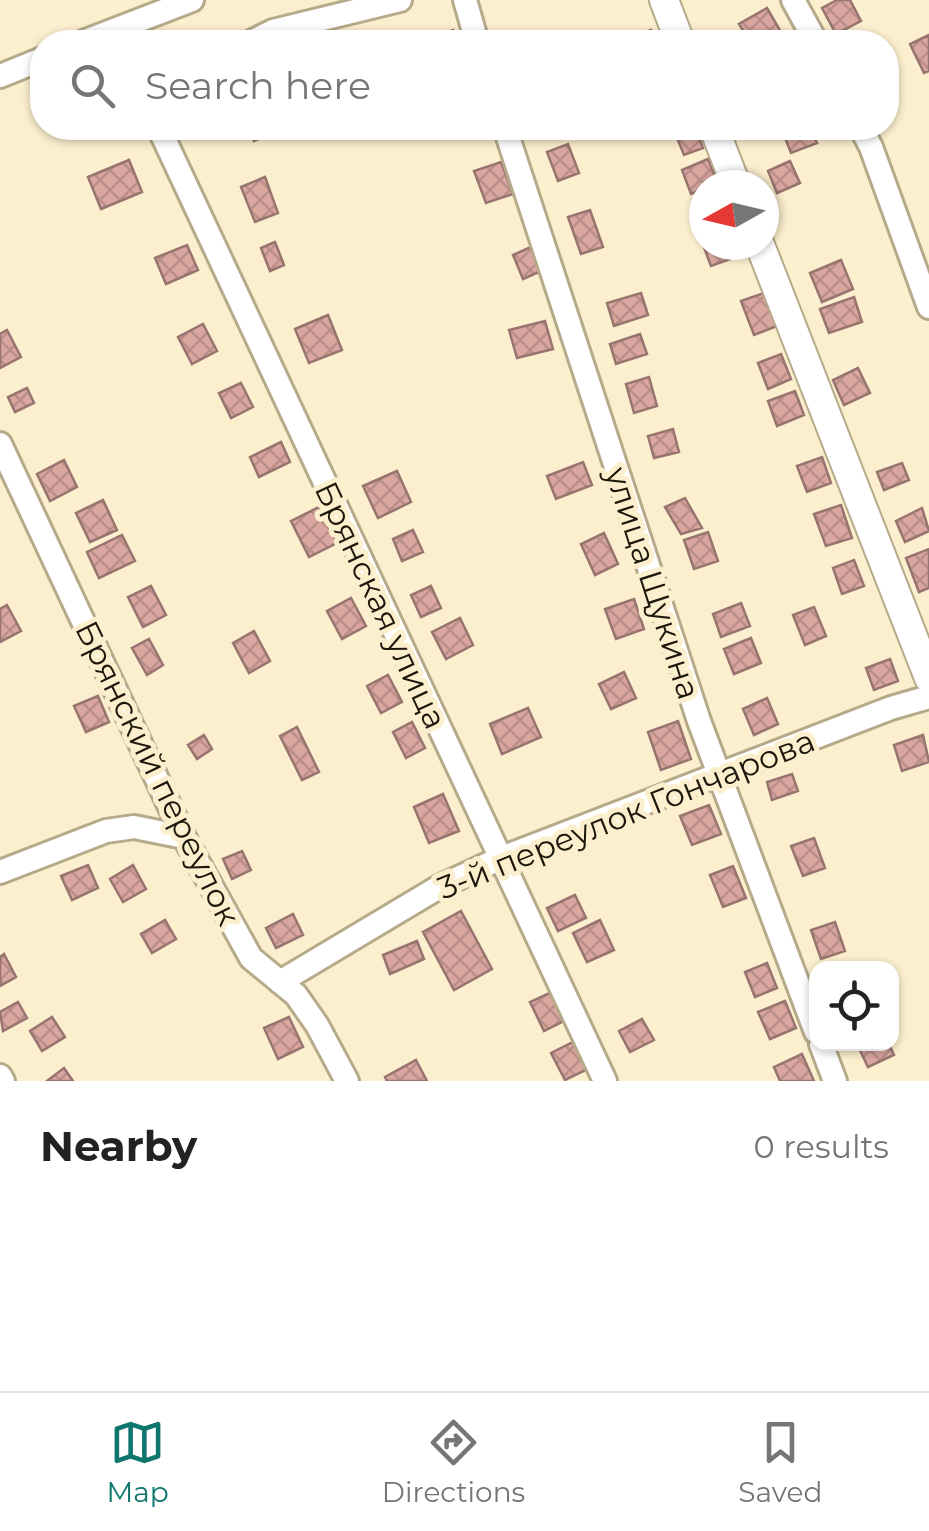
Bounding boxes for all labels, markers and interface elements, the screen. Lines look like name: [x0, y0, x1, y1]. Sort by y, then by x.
search box: [30, 30, 899, 140]
icon: search: [65, 58, 120, 113]
text: Search here: [145, 62, 371, 109]
north arrow: [689, 170, 779, 260]
street label: улица Щукина: [597, 461, 709, 704]
street label: Брянская улица: [307, 475, 455, 735]
street label: Брянский переулок: [67, 614, 249, 932]
street label: 3-й переулок Гончарова: [432, 720, 820, 908]
map controls: [809, 961, 899, 1051]
button: locate: [809, 961, 899, 1051]
text: Nearby: [40, 1120, 197, 1172]
text: 0 results: [754, 1127, 889, 1166]
tab: Map: [107, 1415, 169, 1509]
tab: Directions: [382, 1415, 525, 1509]
tab: Saved: [738, 1415, 822, 1509]

